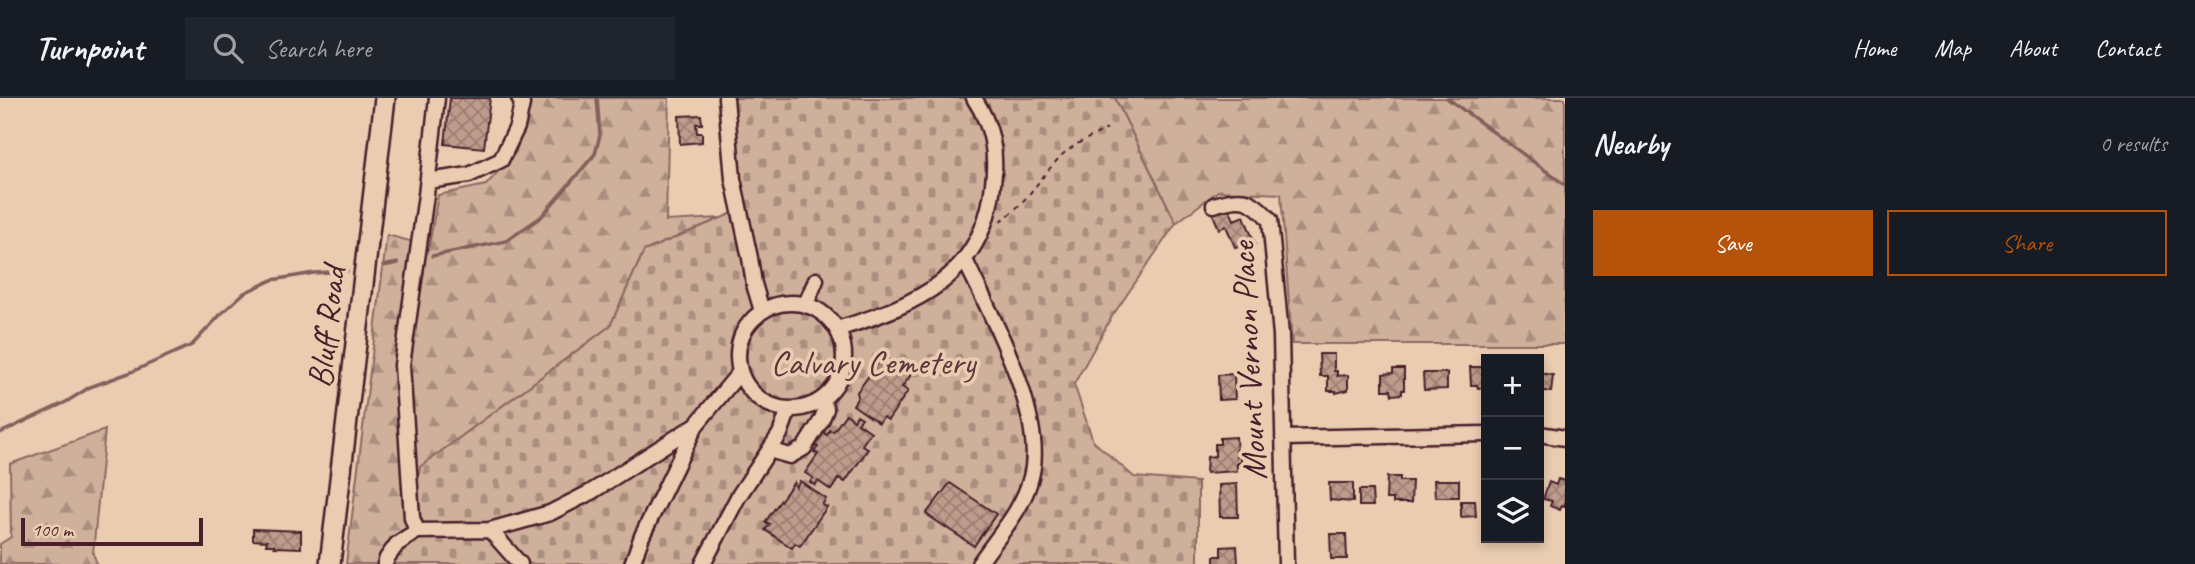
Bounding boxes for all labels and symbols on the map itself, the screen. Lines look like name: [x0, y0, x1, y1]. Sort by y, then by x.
street label: Mount Vernon Place: [1220, 238, 1277, 481]
street label: Bluff Road: [297, 259, 357, 390]
park label: Calvary Cemetery: [771, 340, 977, 385]
scale bar: [21, 515, 203, 547]

